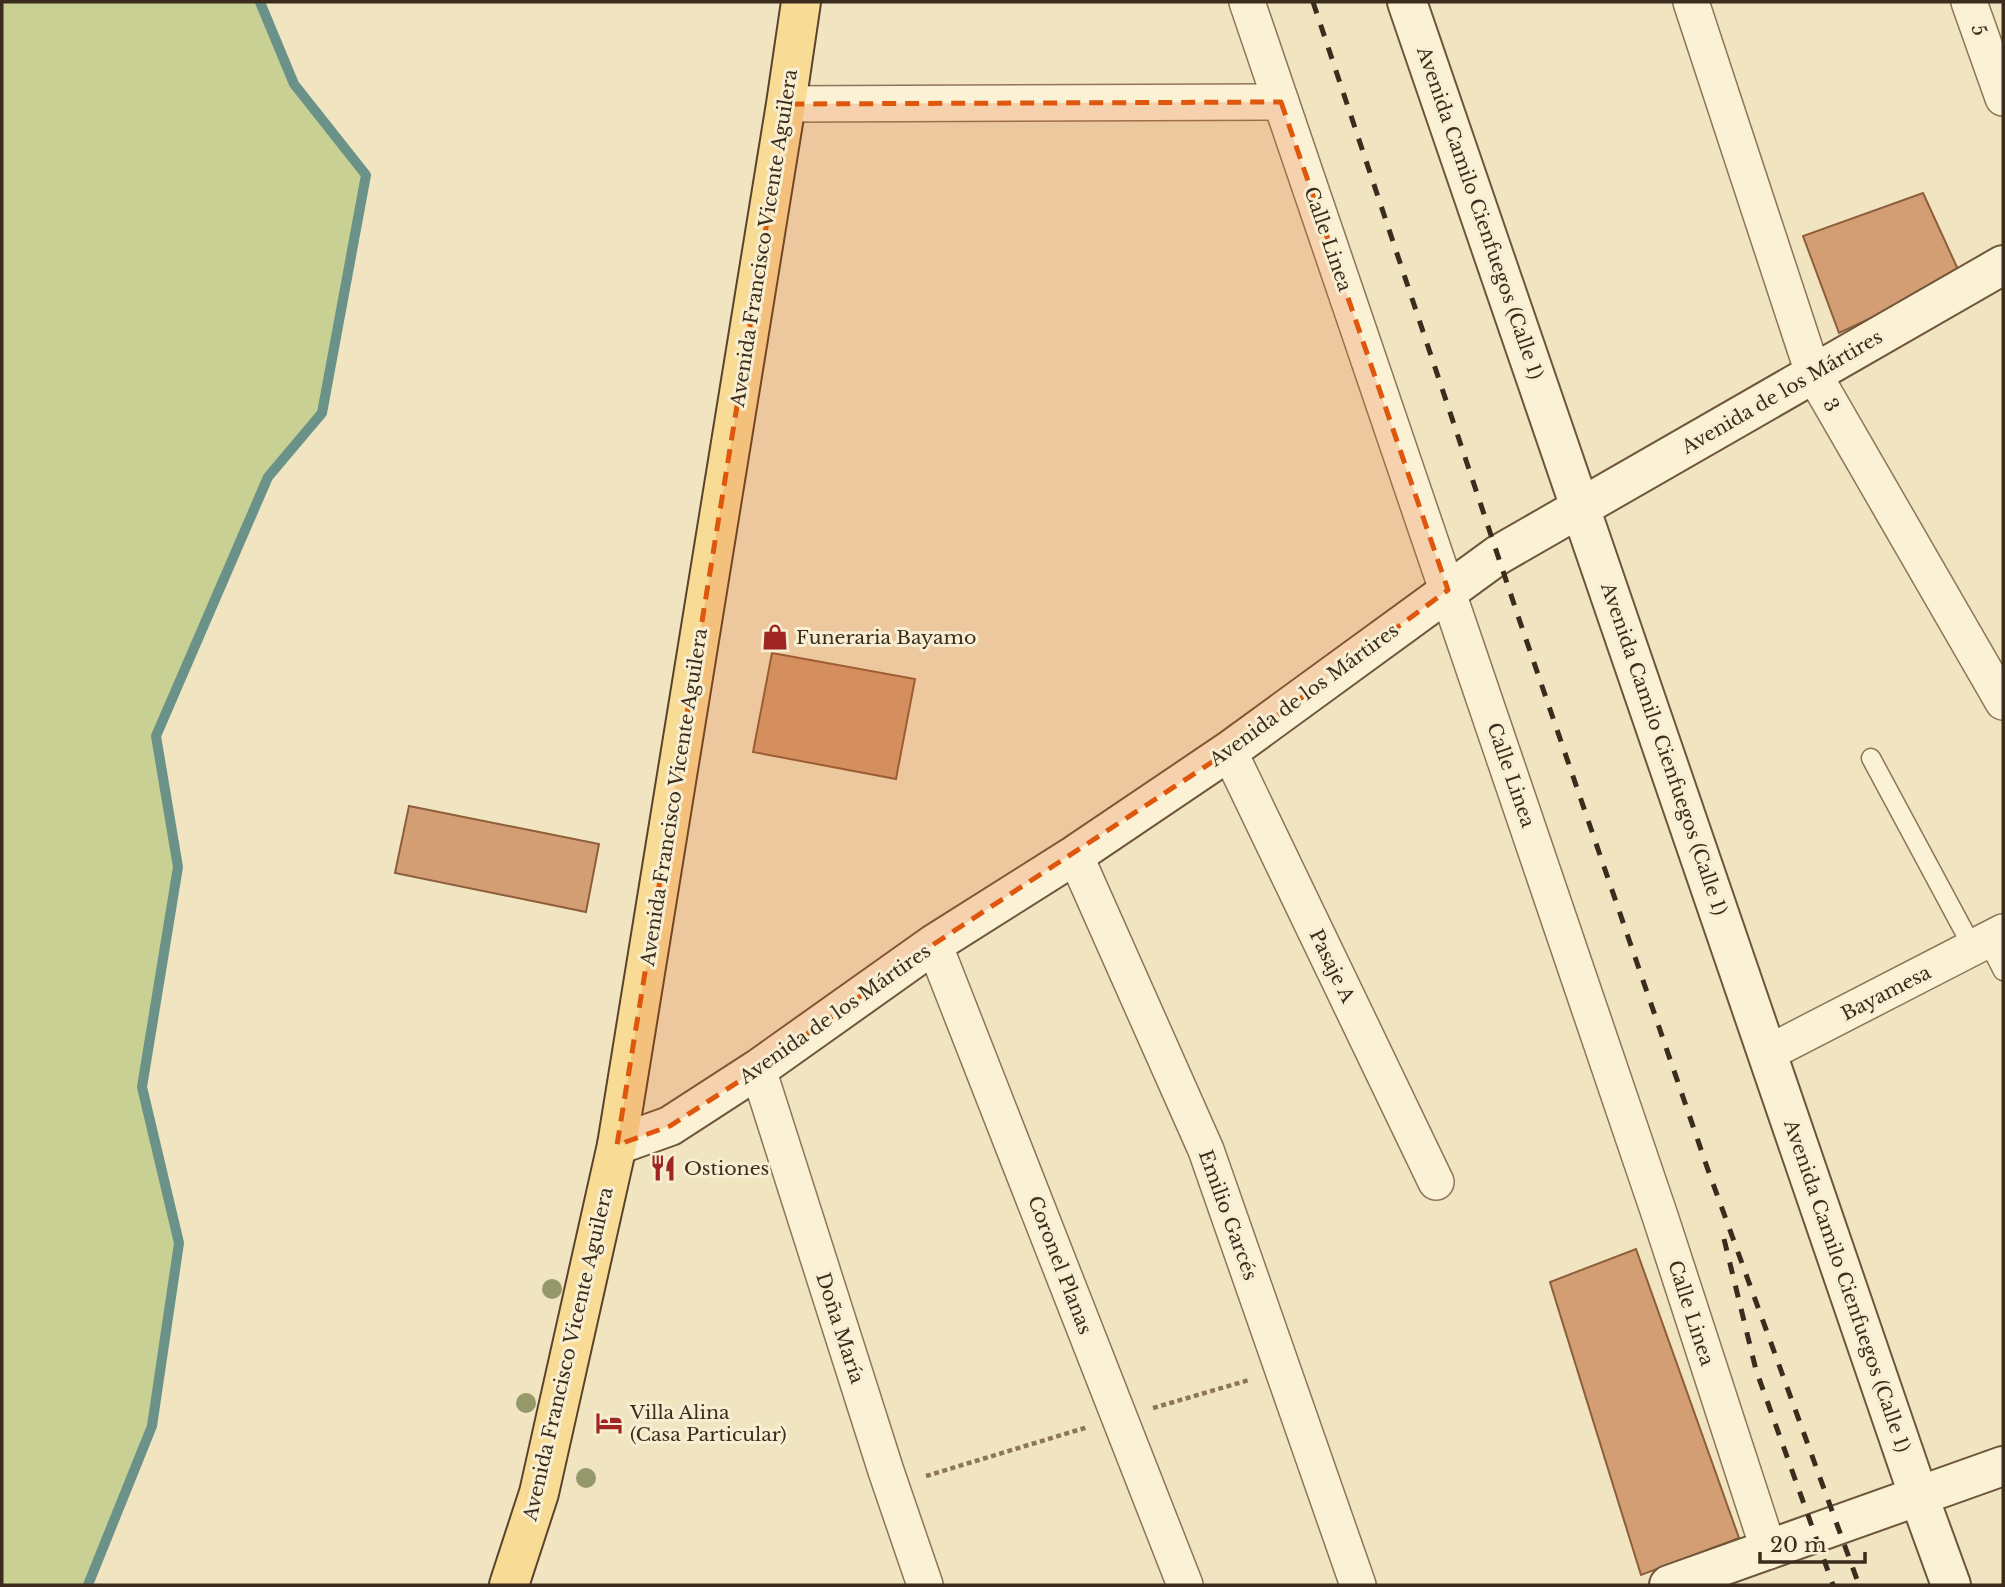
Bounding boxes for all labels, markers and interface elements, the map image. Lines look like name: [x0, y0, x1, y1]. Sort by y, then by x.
street label: 5: [1966, 21, 1992, 39]
street label: Avenida Camilo Cienfuegos (Calle 1): [1412, 43, 1548, 382]
street label: Avenida Francisco Vicente Aguilera: [726, 67, 802, 410]
street label: Calle Linea: [1299, 184, 1357, 295]
street label: Avenida de los Mártires: [1677, 325, 1886, 459]
street label: 3: [1818, 394, 1844, 416]
street label: Avenida Camilo Cienfuegos (Calle 1): [1596, 579, 1732, 918]
street label: Avenida de los Mártires: [1204, 619, 1403, 772]
shop icon: Funeraria Bayamo: [760, 622, 790, 652]
street label: Avenida Francisco Vicente Aguilera: [636, 626, 712, 969]
place label: Funeraria Bayamo: [796, 626, 976, 649]
street label: Calle Linea: [1482, 720, 1540, 831]
street label: Pasaje A: [1304, 926, 1360, 1007]
street label: Avenida de los Mártires: [734, 939, 935, 1089]
street label: Bayamesa: [1837, 960, 1935, 1025]
street label: Avenida Camilo Cienfuegos (Calle 1): [1779, 1116, 1915, 1455]
street label: Emilio Garcés: [1194, 1147, 1262, 1283]
restaurant icon: Ostiones: [648, 1153, 678, 1183]
place label: Ostiones: [684, 1157, 769, 1180]
street label: Avenida Francisco Vicente Aguilera: [518, 1185, 618, 1524]
street label: Coronel Planas: [1023, 1192, 1097, 1338]
street label: Calle Linea: [1663, 1257, 1719, 1369]
street label: Doña María: [811, 1270, 869, 1387]
place label: Villa Alina (Casa Particular): [629, 1401, 787, 1446]
hotel icon: Villa Alina (Casa Particular): [594, 1408, 624, 1438]
scale bar: [1760, 1520, 1865, 1564]
text: 20 m: [1770, 1532, 1827, 1558]

